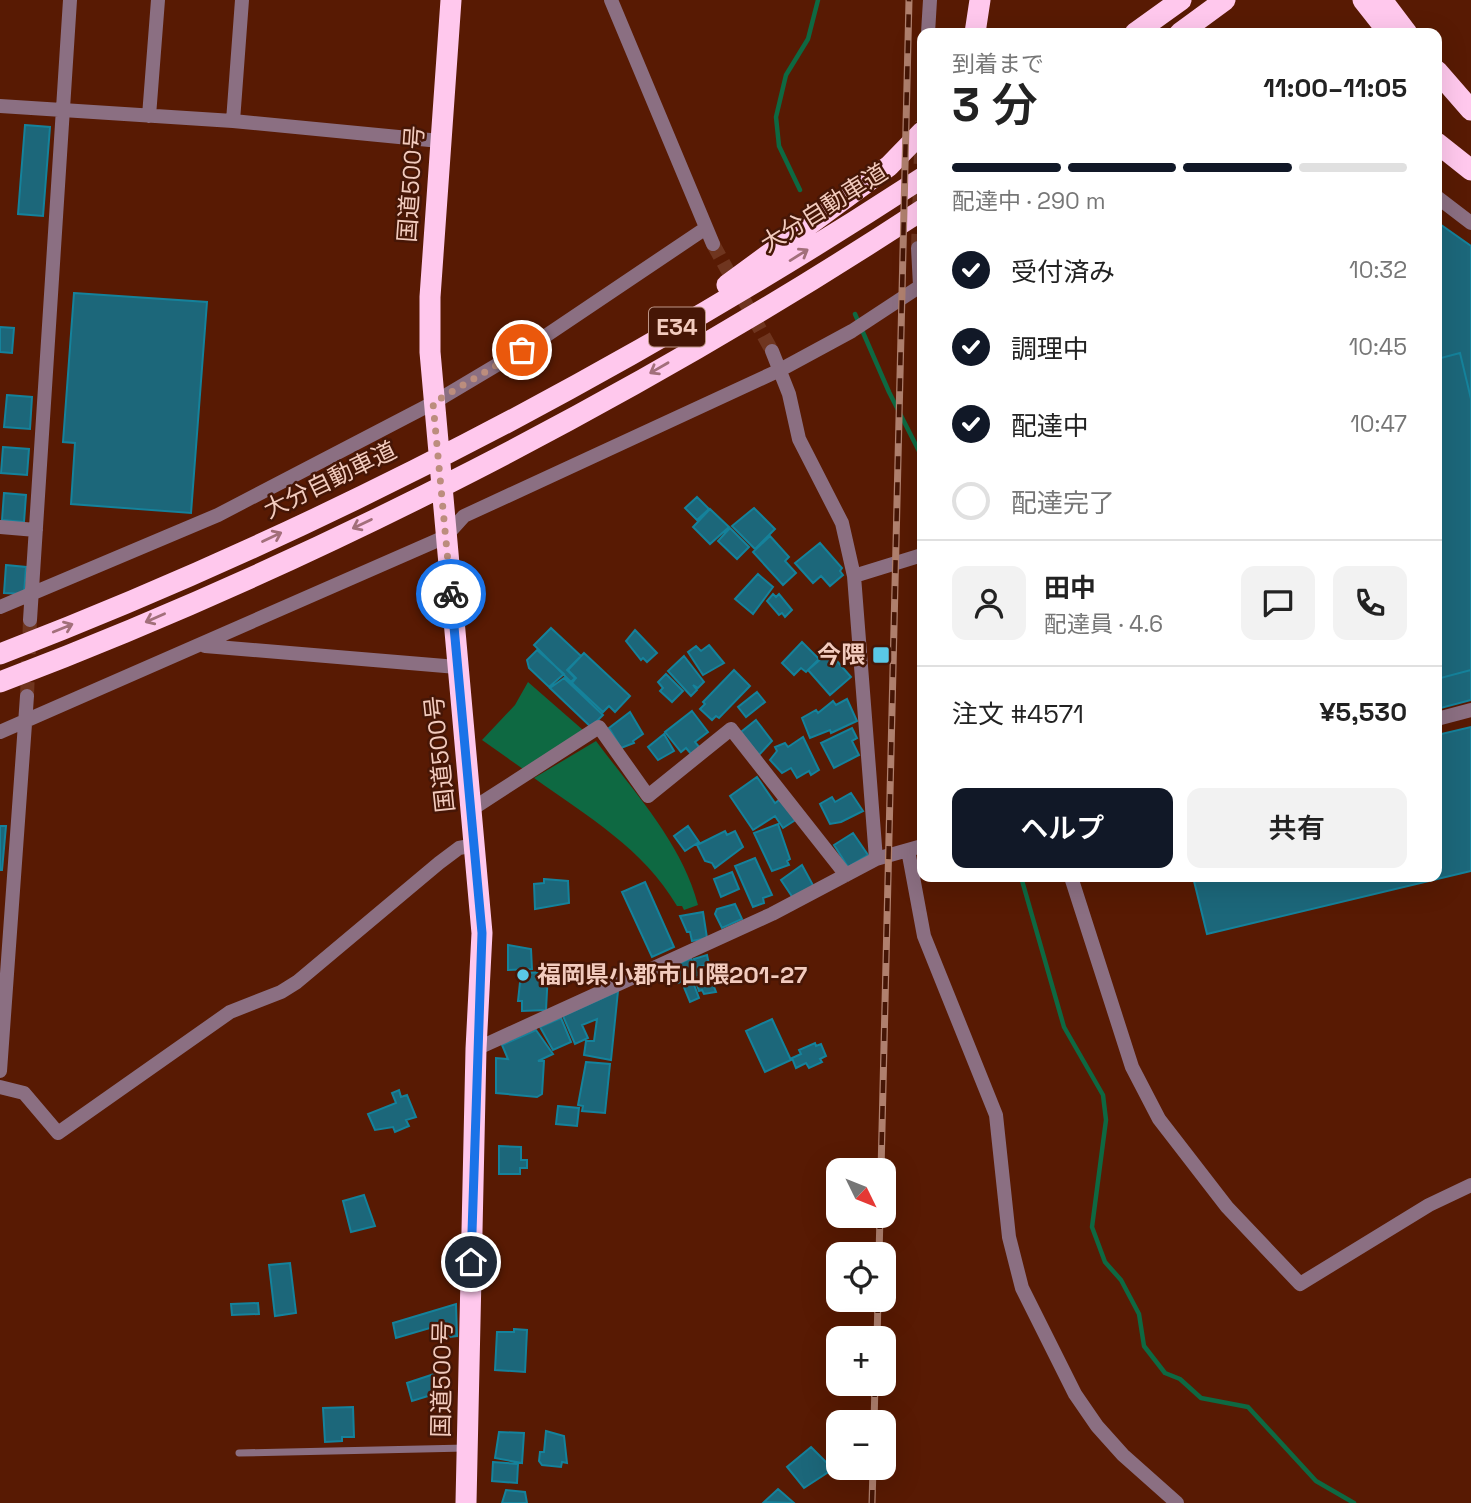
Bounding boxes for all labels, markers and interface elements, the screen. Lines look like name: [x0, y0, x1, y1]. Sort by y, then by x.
text: 到着まで: [952, 49, 1044, 79]
text: 11:00–11:05: [1263, 71, 1407, 105]
text: 3 分: [952, 76, 1038, 134]
street label: 国道500号: [391, 124, 430, 243]
street label: 大分自動車道: [754, 156, 893, 259]
text: 配達中 · 290 m: [952, 186, 1105, 216]
one-way arrow: [788, 247, 808, 261]
icon: check: [952, 251, 990, 289]
text: 受付済み: [1011, 255, 1115, 289]
text: 10:32: [1349, 255, 1407, 285]
road number: E34: [649, 308, 705, 346]
pin: [492, 320, 552, 380]
icon: check: [952, 328, 990, 366]
icon: bag: [503, 331, 541, 369]
text: 調理中: [1011, 332, 1089, 366]
text: 10:45: [1349, 332, 1407, 362]
one-way arrow: [649, 361, 669, 375]
icon: check: [952, 405, 990, 443]
text: 配達中: [1011, 409, 1089, 443]
text: 10:47: [1350, 409, 1407, 439]
street label: 大分自動車道: [258, 434, 401, 525]
text: 配達完了: [1011, 486, 1115, 520]
one-way arrow: [352, 517, 373, 531]
one-way arrow: [261, 530, 282, 543]
courier: [416, 559, 486, 629]
button: person: [952, 566, 1026, 640]
button: chat: [1241, 566, 1315, 640]
button: phone: [1333, 566, 1407, 640]
text: 田中: [1044, 571, 1096, 605]
icon: bike: [432, 575, 470, 613]
text: 配達員 · 4.6: [1044, 609, 1163, 639]
one-way arrow: [145, 613, 167, 626]
one-way arrow: [52, 621, 74, 634]
place label: 今隈: [817, 639, 865, 670]
marker: 今隈: [871, 645, 891, 665]
street label: 国道500号: [418, 694, 461, 814]
text: ¥5,530: [1319, 695, 1407, 729]
text: 注文 #4571: [952, 697, 1084, 731]
button: ヘルプ: [952, 788, 1173, 868]
button: 共有: [1187, 788, 1407, 868]
place label: 福岡県小郡市山隈201-27: [537, 959, 807, 990]
marker: 福岡県小郡市山隈201-27: [515, 967, 531, 983]
north arrow: [826, 1158, 896, 1228]
map controls: [826, 1158, 896, 1480]
pin: [441, 1232, 501, 1292]
button: locate: [826, 1242, 896, 1312]
icon: home: [452, 1243, 490, 1281]
street label: 国道500号: [425, 1320, 458, 1438]
button: +: [826, 1326, 896, 1396]
button: −: [826, 1410, 896, 1480]

